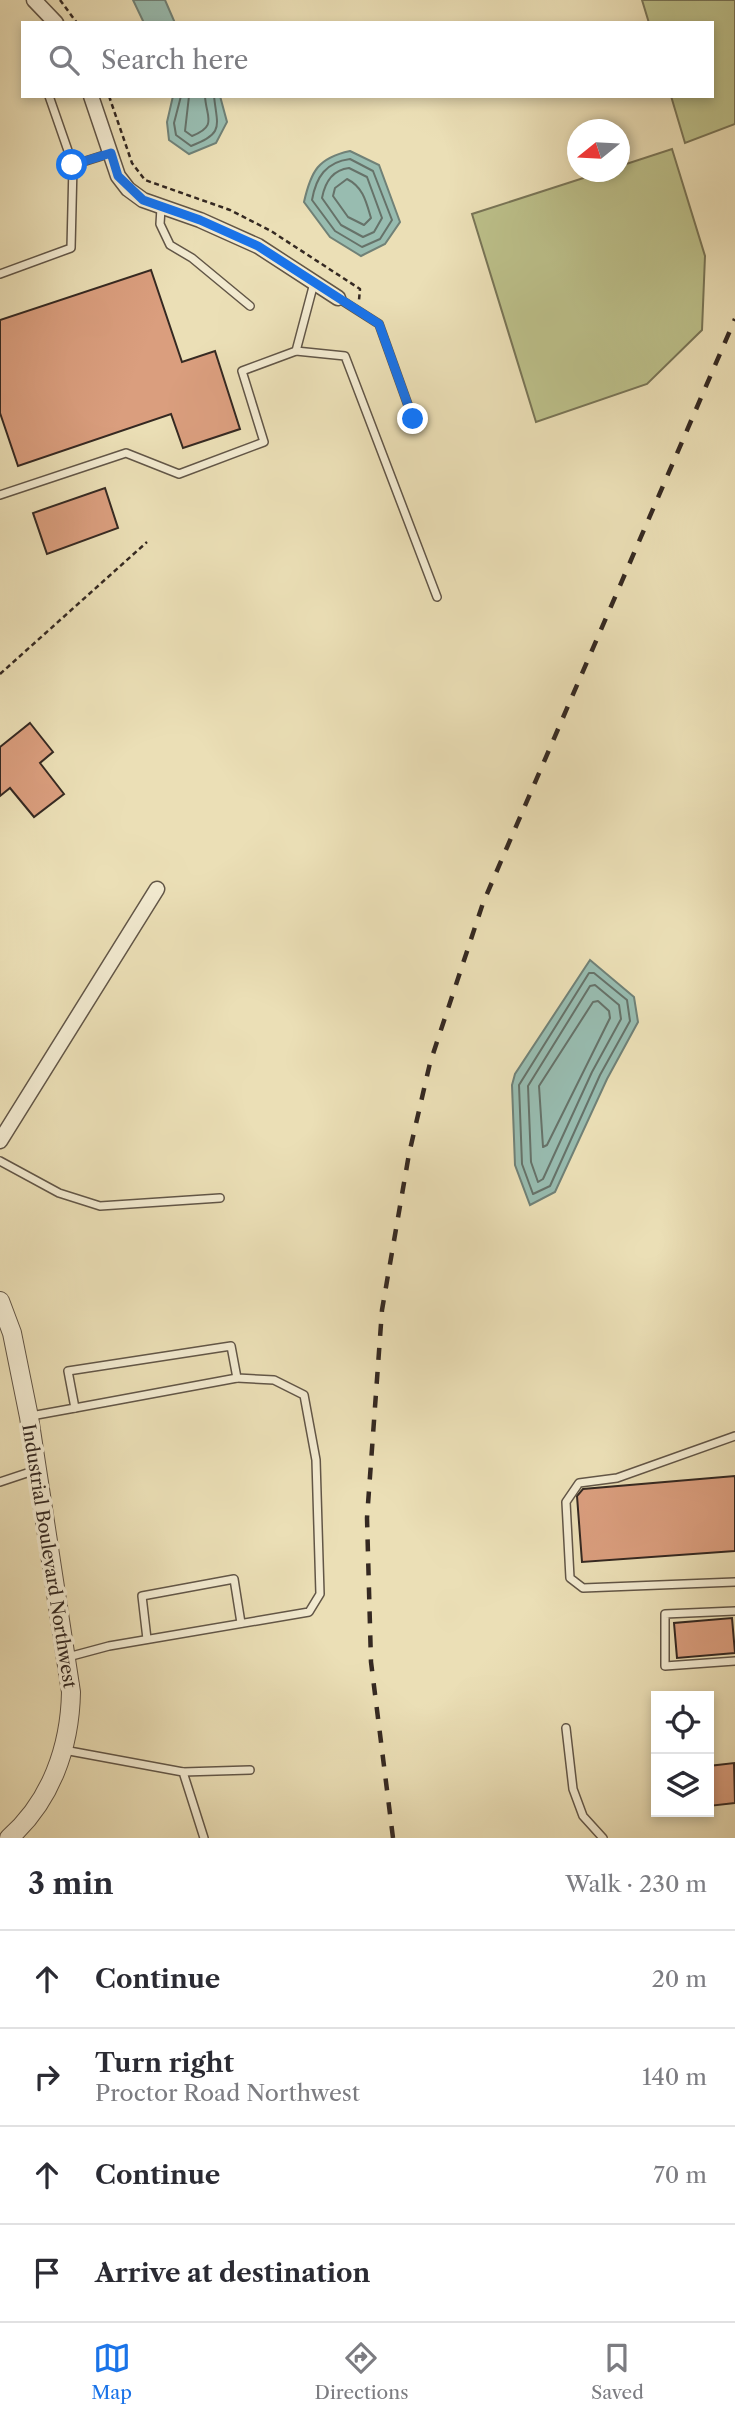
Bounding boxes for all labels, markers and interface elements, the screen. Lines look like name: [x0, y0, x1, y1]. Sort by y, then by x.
search box: [21, 21, 714, 98]
icon: search: [45, 41, 83, 79]
text: Search here: [101, 44, 248, 76]
north arrow: [567, 119, 630, 182]
route start: [56, 149, 87, 180]
route end: [397, 403, 428, 434]
street label: Industrial Boulevard Northwest: [17, 1422, 81, 1690]
map controls: [651, 1691, 714, 1817]
button: locate: [651, 1691, 714, 1754]
button: layers: [651, 1754, 714, 1817]
text: 3 min: [28, 1865, 114, 1902]
text: Walk · 230 m: [565, 1870, 707, 1898]
icon: ahead: [28, 1960, 66, 1998]
text: Continue: [95, 1963, 220, 1995]
text: 20 m: [652, 1965, 707, 1993]
text: Turn right: [95, 2047, 234, 2079]
icon: right: [28, 2058, 66, 2096]
text: 140 m: [642, 2063, 707, 2091]
text: Proctor Road Northwest: [95, 2079, 360, 2107]
icon: ahead: [28, 2156, 66, 2194]
text: Continue: [95, 2159, 220, 2191]
text: 70 m: [654, 2161, 707, 2189]
icon: arrive: [28, 2254, 66, 2292]
text: Arrive at destination: [95, 2257, 370, 2289]
tab: Map: [91, 2339, 132, 2404]
tab: Directions: [315, 2339, 408, 2404]
tab: Saved: [591, 2339, 644, 2404]

